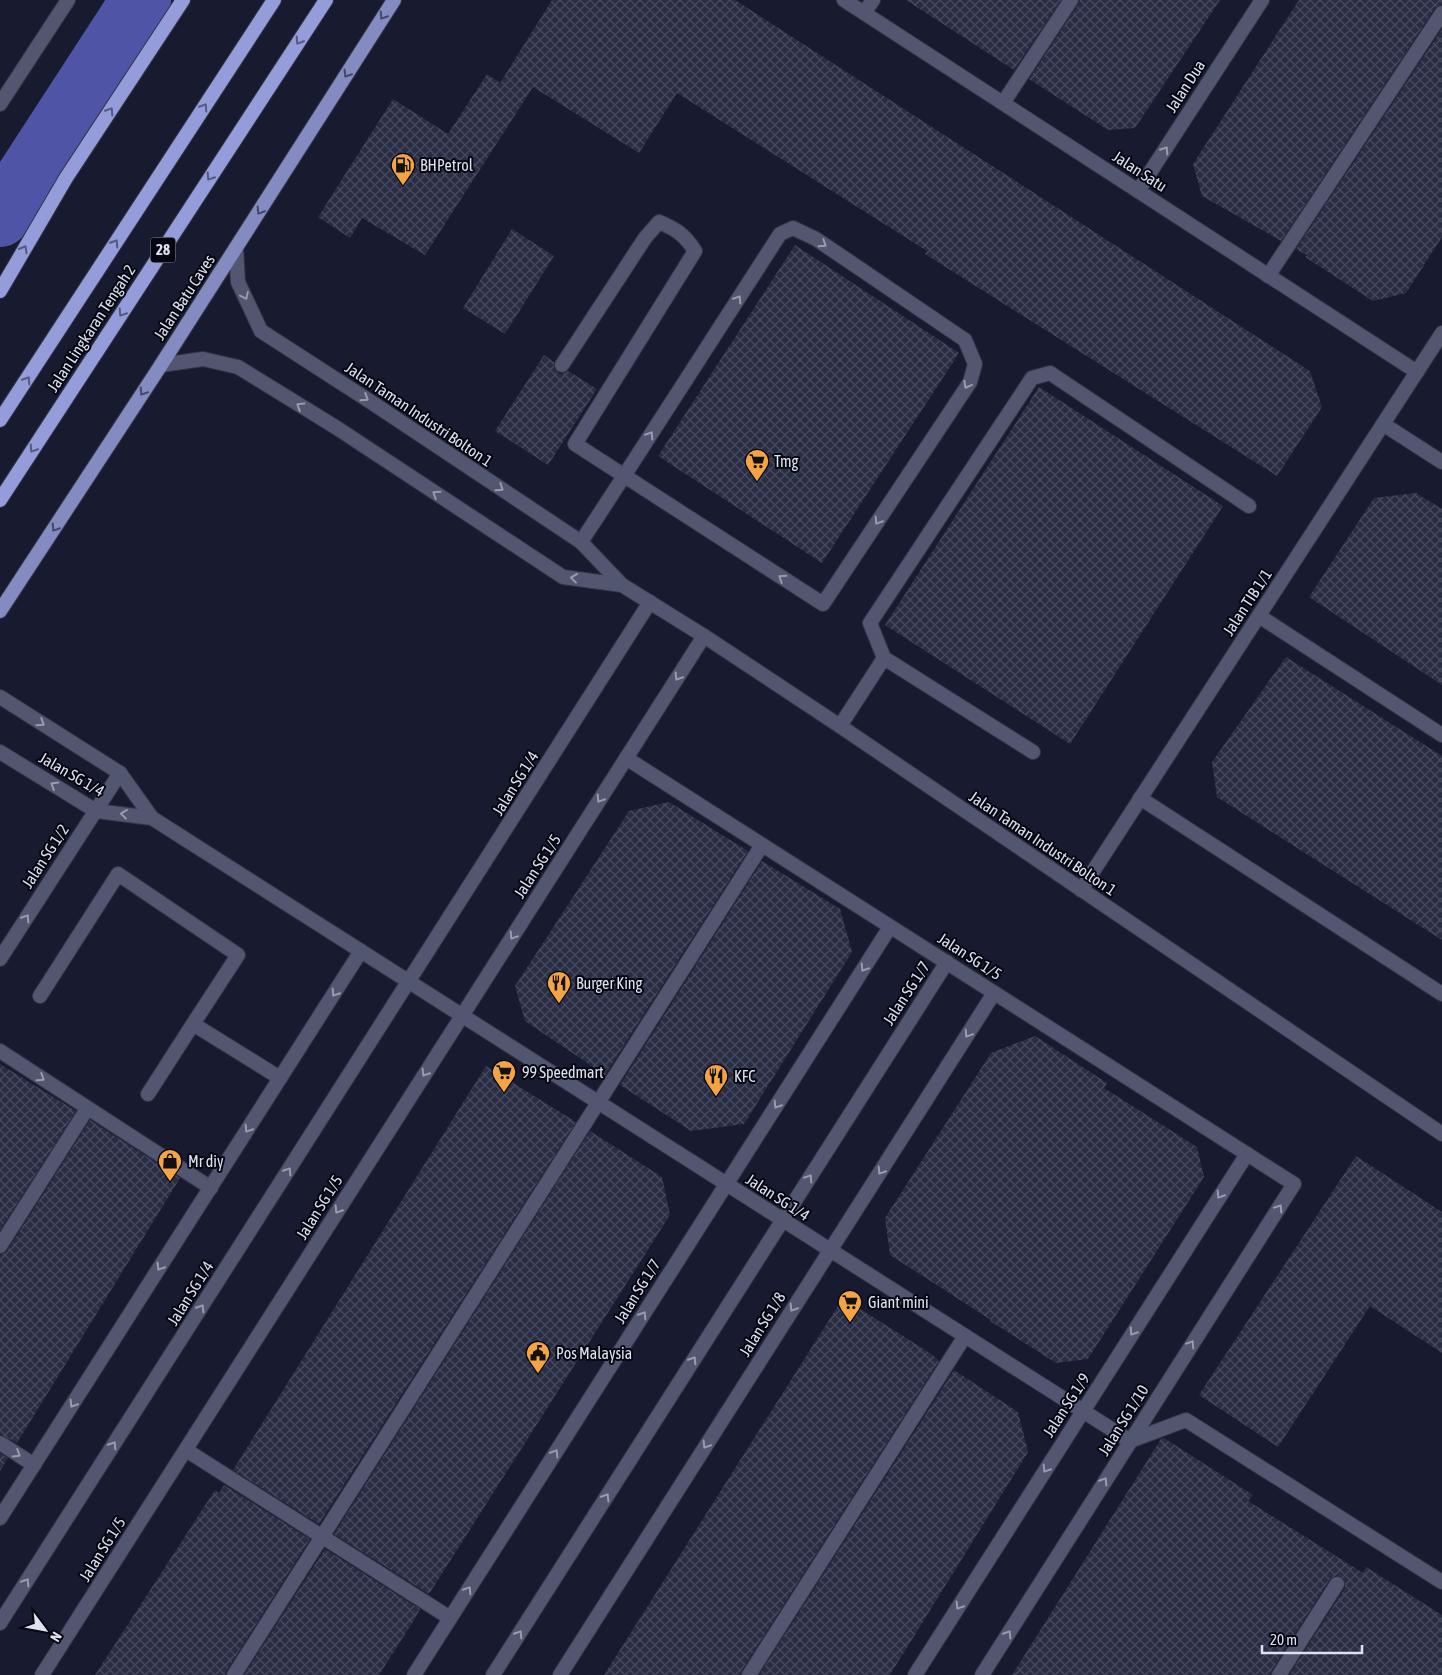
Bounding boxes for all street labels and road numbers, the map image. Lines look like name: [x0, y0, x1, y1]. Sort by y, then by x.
street label: Jalan Dua: [1162, 57, 1208, 115]
street label: Jalan Satu: [1110, 147, 1170, 195]
road number: 28: [150, 238, 176, 262]
street label: Jalan Batu Caves: [150, 251, 218, 343]
street label: Jalan Lingkaran Tengah 2: [43, 261, 140, 395]
street label: Jalan Taman Industri Bolton 1: [342, 358, 496, 470]
street label: Jalan TIB 1/1: [1219, 565, 1275, 639]
street label: Jalan SG 1/4: [36, 748, 108, 800]
street label: Jalan SG 1/4: [488, 748, 542, 818]
street label: Jalan Taman Industri Bolton 1: [966, 787, 1120, 899]
street label: Jalan SG 1/2: [18, 821, 72, 891]
street label: Jalan SG 1/5: [510, 831, 564, 901]
street label: Jalan SG 1/5: [935, 929, 1005, 983]
street label: Jalan SG 1/7: [879, 958, 933, 1028]
street label: Jalan SG 1/4: [743, 1170, 813, 1224]
street label: Jalan SG 1/5: [292, 1172, 346, 1242]
street label: Jalan SG 1/7: [610, 1256, 664, 1326]
street label: Jalan SG 1/4: [163, 1258, 217, 1328]
street label: Jalan SG 1/8: [735, 1289, 789, 1359]
street label: Jalan SG 1/9: [1039, 1370, 1093, 1440]
street label: Jalan SG 1/10: [1094, 1381, 1152, 1459]
street label: Jalan SG 1/5: [75, 1514, 129, 1584]

